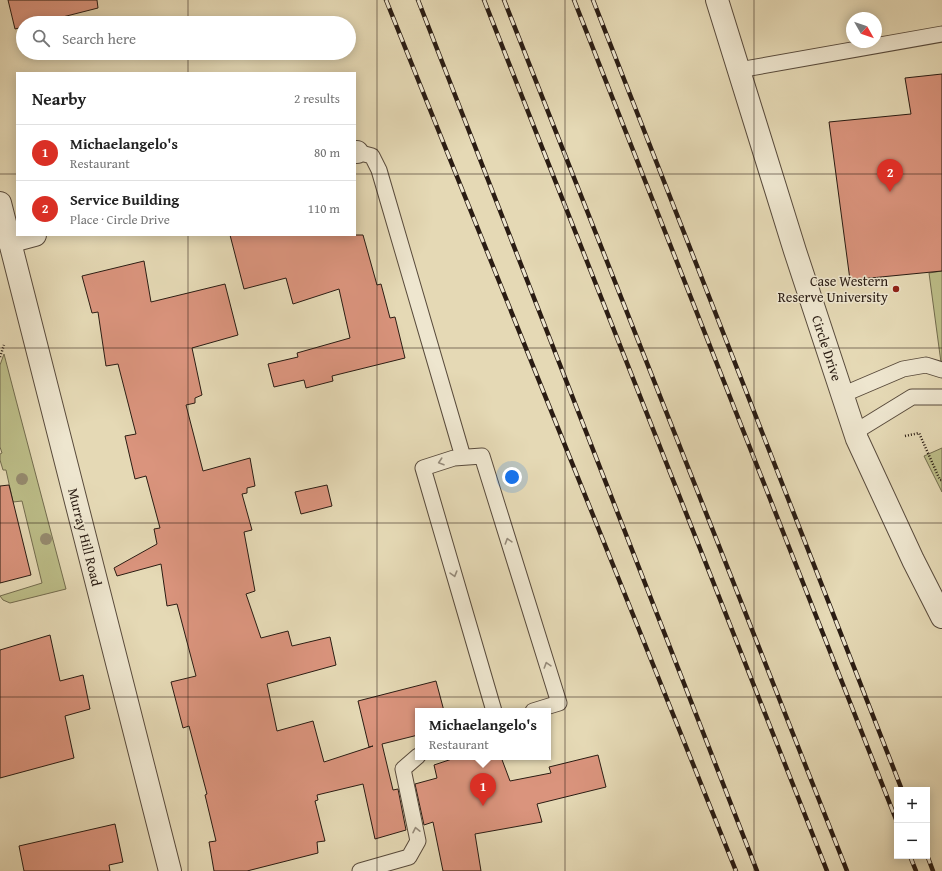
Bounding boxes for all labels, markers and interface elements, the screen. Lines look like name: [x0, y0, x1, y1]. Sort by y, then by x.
north arrow: [846, 12, 882, 48]
search box: [16, 16, 356, 60]
icon: search: [30, 27, 52, 49]
text: Search here: [62, 28, 136, 49]
text: Nearby: [32, 86, 86, 111]
text: 2 results: [294, 89, 340, 108]
text: Michaelangelo's: [70, 133, 178, 154]
text: 1: [42, 143, 48, 162]
text: 80 m: [314, 143, 340, 162]
text: Restaurant: [70, 154, 130, 173]
pin: 2: [877, 159, 903, 192]
text: Service Building: [70, 189, 179, 210]
text: 2: [42, 199, 48, 218]
text: 110 m: [308, 199, 340, 218]
text: Place · Circle Drive: [70, 210, 170, 229]
place label: Case Western Reserve University: [778, 271, 888, 307]
marker: Case Western Reserve University: [891, 284, 901, 294]
street label: Circle Drive: [807, 313, 847, 384]
one-way arrow: [438, 457, 445, 466]
your location: [502, 467, 522, 487]
street label: Murray Hill Road: [63, 486, 107, 589]
one-way arrow: [505, 538, 513, 545]
one-way arrow: [449, 570, 458, 577]
one-way arrow: [543, 662, 552, 669]
popup: [415, 708, 551, 760]
text: Michaelangelo's: [429, 714, 537, 735]
text: Restaurant: [429, 735, 489, 754]
pin: 1: [470, 773, 496, 806]
map controls: [894, 787, 930, 859]
button: +: [894, 787, 930, 823]
button: −: [894, 823, 930, 859]
one-way arrow: [412, 827, 420, 833]

